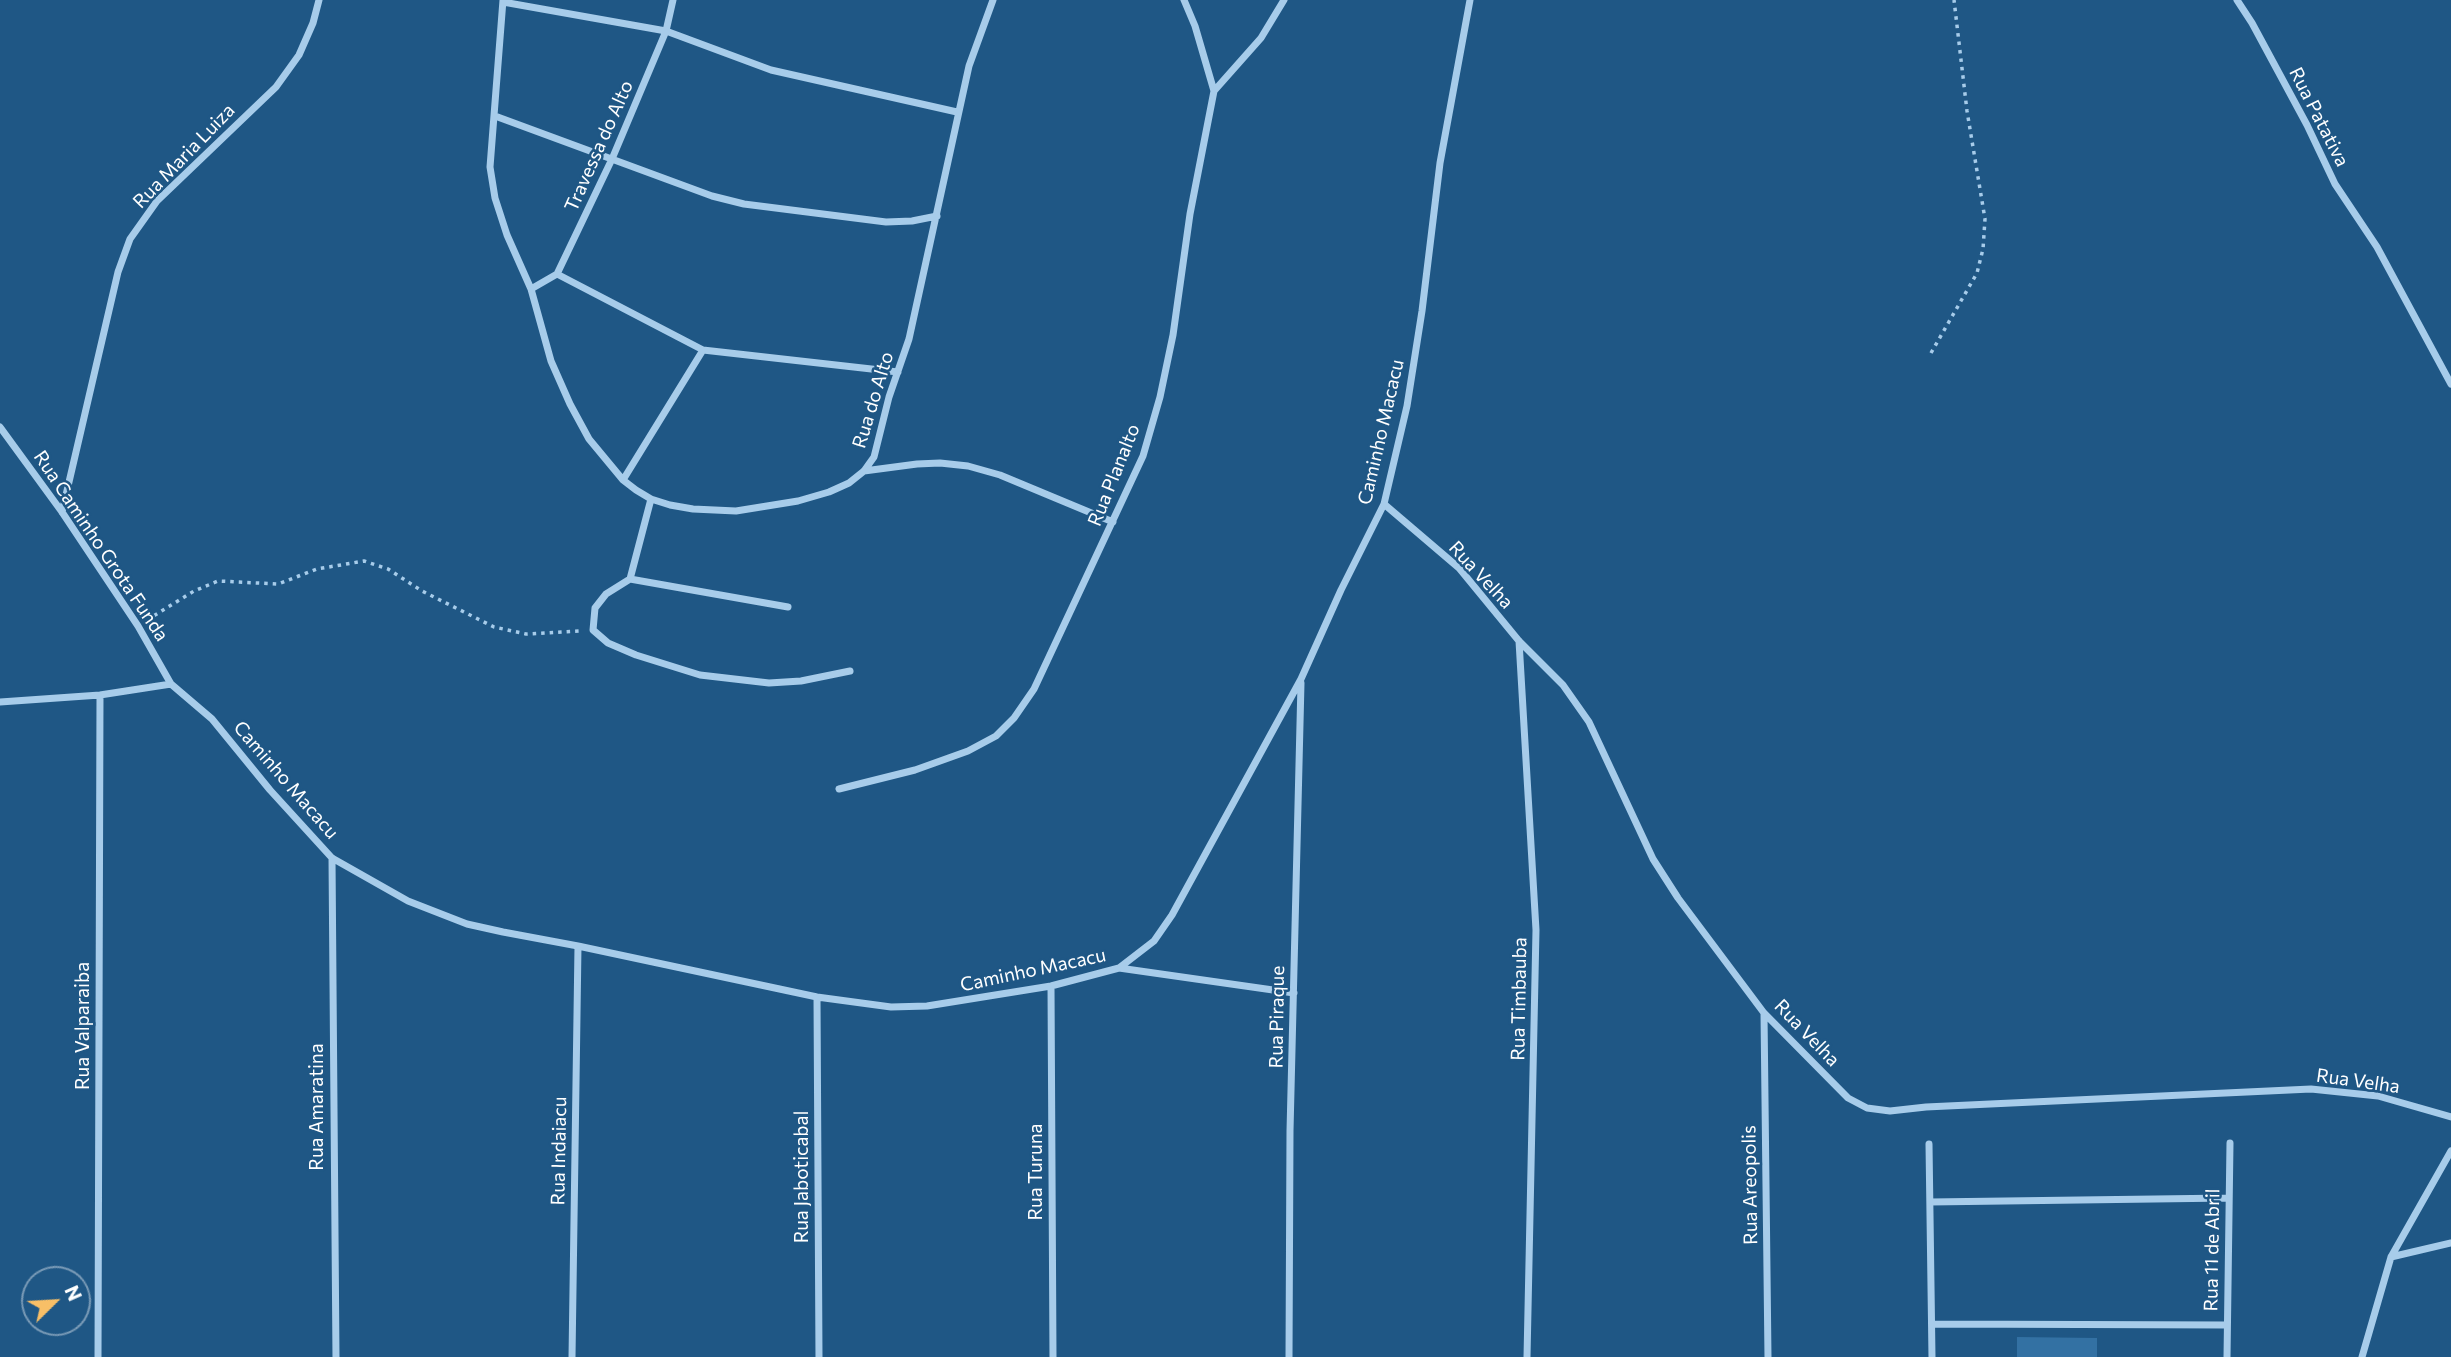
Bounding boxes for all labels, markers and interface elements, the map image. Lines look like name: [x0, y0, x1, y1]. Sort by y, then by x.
street label: Rua Patativa: [2284, 63, 2354, 171]
street label: Travessa do Alto: [560, 77, 638, 215]
street label: Rua Maria Luiza: [128, 99, 240, 213]
street label: Rua do Alto: [848, 349, 898, 451]
street label: Caminho Macacu: [1353, 357, 1409, 507]
street label: Rua Planalto: [1083, 421, 1145, 529]
street label: Rua Caminho Grota Funda: [29, 446, 173, 646]
street label: Rua Velha: [1444, 536, 1518, 614]
street label: Caminho Macacu: [229, 717, 343, 843]
street label: Rua Timbauba: [1507, 937, 1531, 1061]
street label: Caminho Macacu: [958, 943, 1108, 997]
street label: Rua Valparaiba: [72, 962, 94, 1090]
street label: Rua Piraque: [1265, 965, 1289, 1069]
street label: Rua Velha: [1770, 995, 1844, 1071]
street label: Rua Amaratina: [306, 1043, 328, 1171]
street label: Rua Velha: [2315, 1064, 2401, 1098]
street label: Rua Indaiacu: [547, 1096, 571, 1206]
street label: Rua Jaboticabal: [791, 1111, 813, 1243]
street label: Rua Turuna: [1025, 1123, 1047, 1221]
street label: Rua Areopolis: [1738, 1125, 1762, 1245]
street label: Rua 11 de Abril: [2200, 1188, 2224, 1312]
north arrow: [21, 1266, 91, 1336]
text: N: [60, 1282, 87, 1304]

